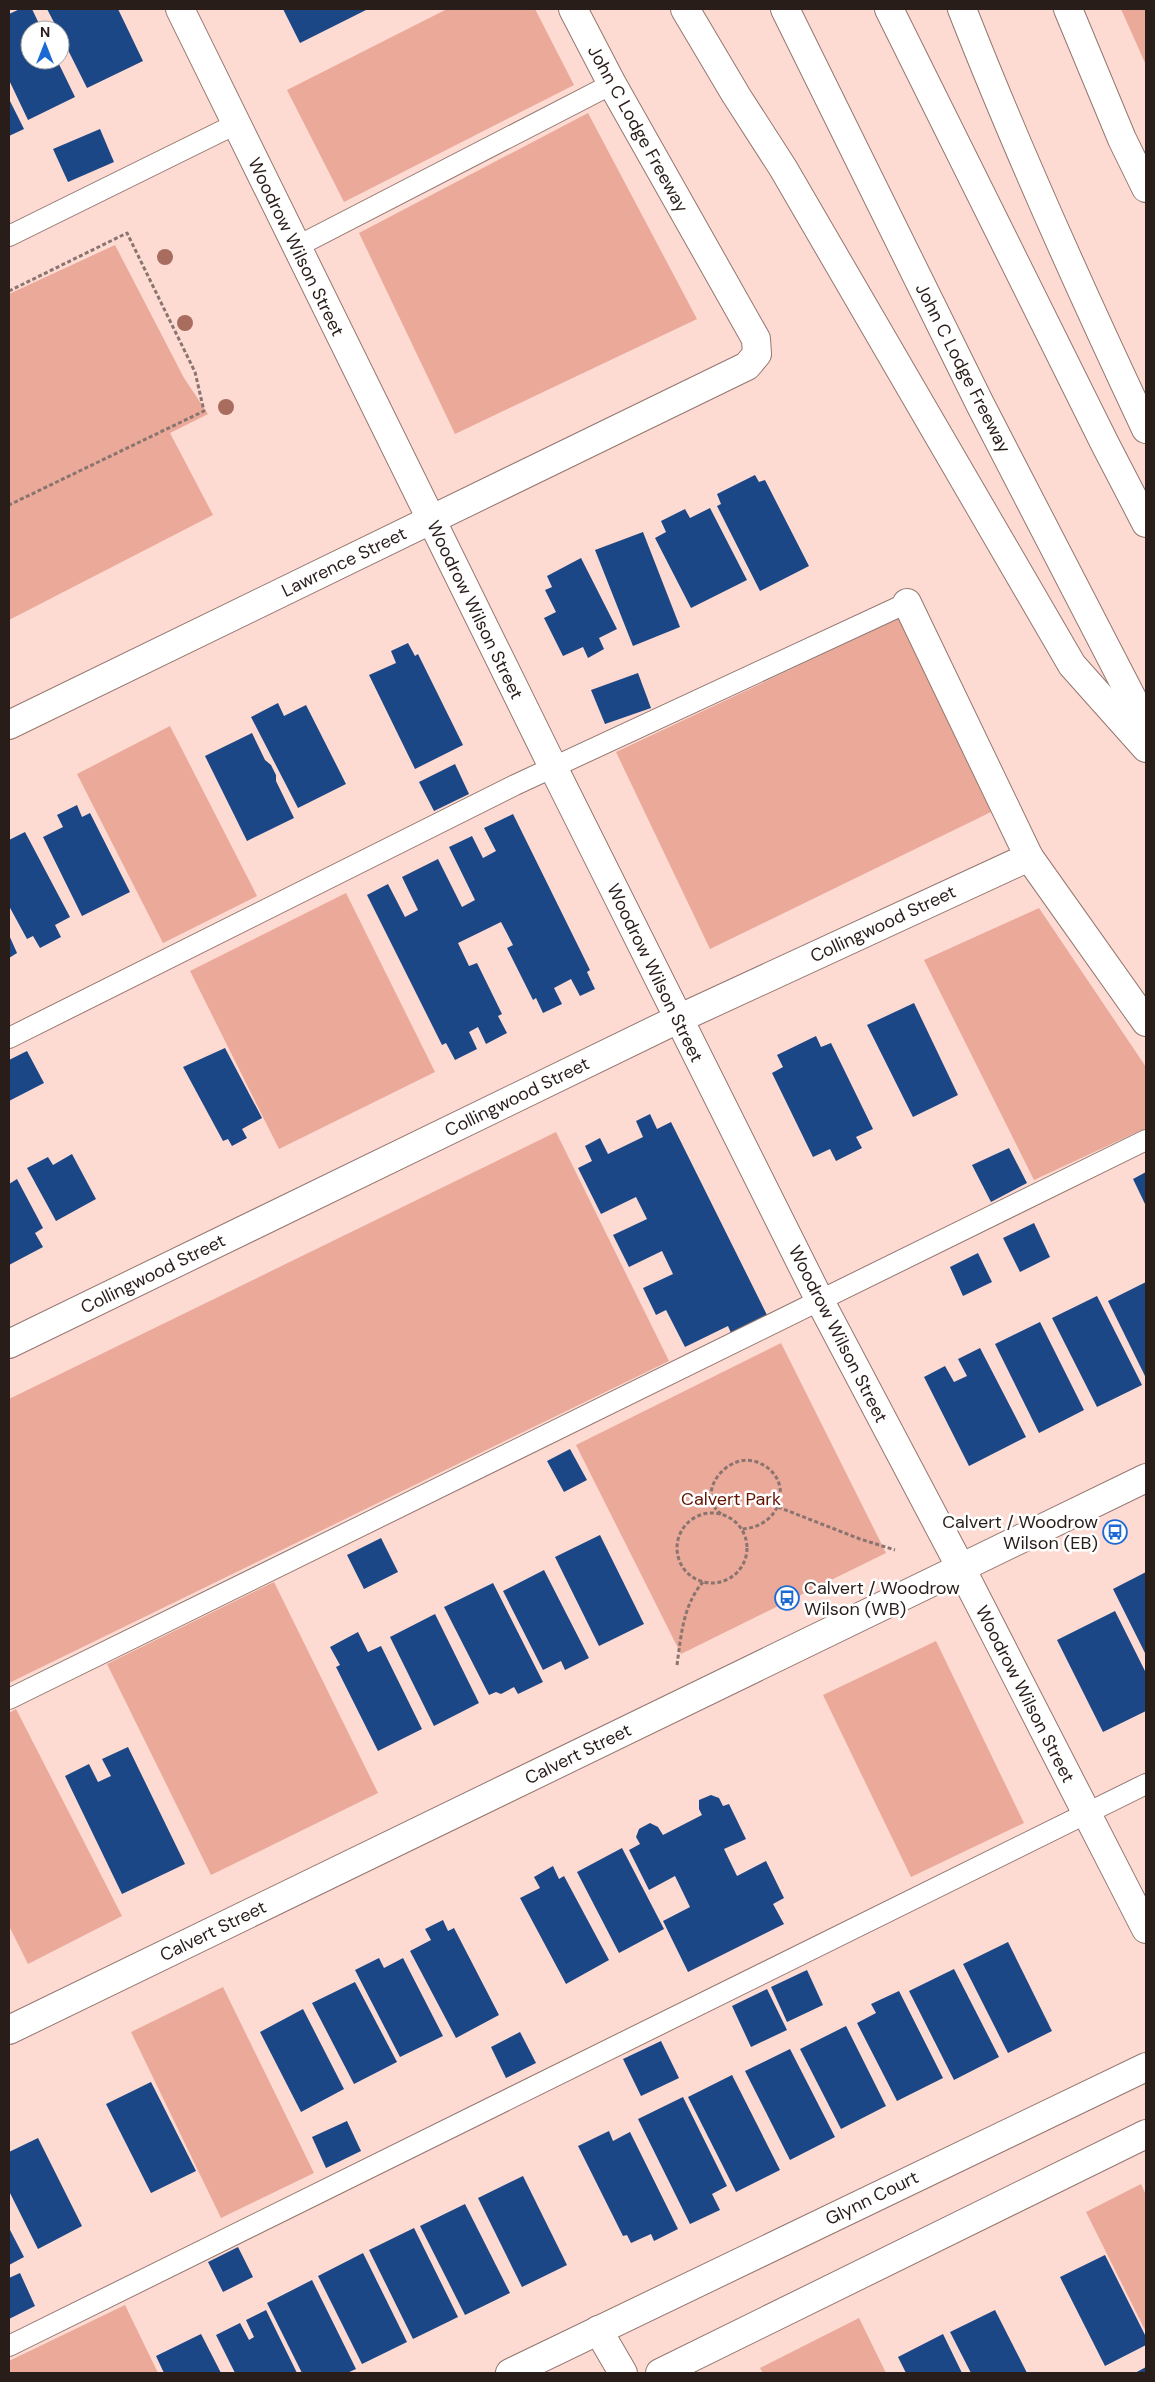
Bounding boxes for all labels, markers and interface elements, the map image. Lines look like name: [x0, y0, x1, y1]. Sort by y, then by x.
north arrow: [20, 20, 70, 70]
text: N: [40, 23, 50, 41]
street label: John C Lodge Freeway: [582, 41, 694, 217]
street label: Woodrow Wilson Street: [242, 154, 350, 340]
street label: John C Lodge Freeway: [910, 279, 1016, 457]
street label: Woodrow Wilson Street: [421, 517, 529, 703]
street label: Lawrence Street: [278, 521, 410, 603]
street label: Woodrow Wilson Street: [601, 880, 709, 1066]
street label: Collingwood Street: [806, 880, 960, 968]
street label: Collingwood Street: [441, 1052, 593, 1142]
street label: Collingwood Street: [77, 1229, 229, 1319]
street label: Woodrow Wilson Street: [783, 1241, 893, 1427]
park label: Calvert Park: [681, 1487, 781, 1511]
place label: Calvert / Woodrow Wilson (EB): [942, 1510, 1098, 1555]
bus stop icon: Calvert / Woodrow Wilson (EB): [1102, 1519, 1128, 1545]
place label: Calvert / Woodrow Wilson (WB): [804, 1576, 960, 1621]
bus stop icon: Calvert / Woodrow Wilson (WB): [774, 1585, 800, 1611]
street label: Woodrow Wilson Street: [970, 1601, 1080, 1787]
street label: Calvert Street: [521, 1718, 635, 1790]
street label: Calvert Street: [156, 1895, 270, 1967]
street label: Glynn Court: [821, 2165, 923, 2231]

